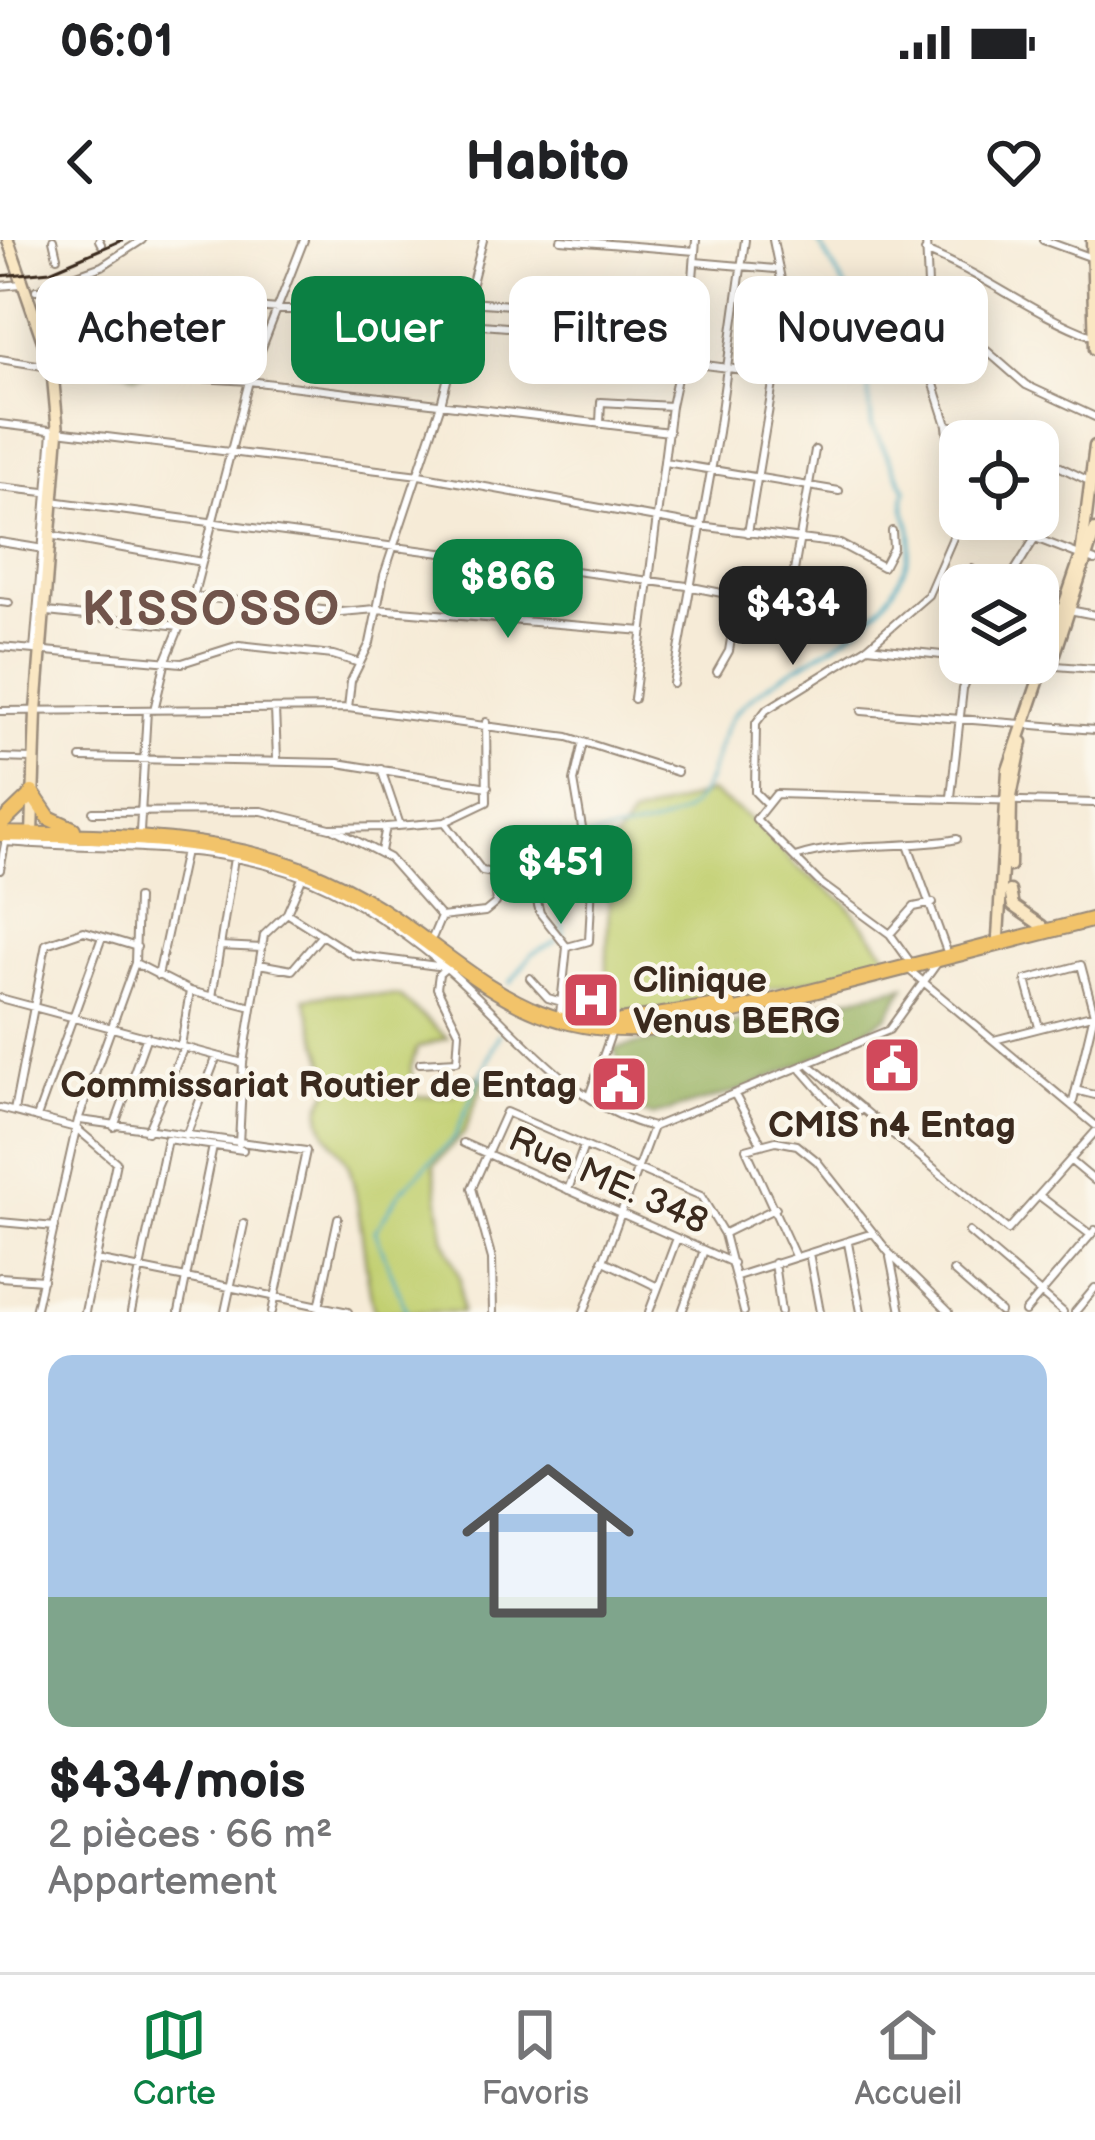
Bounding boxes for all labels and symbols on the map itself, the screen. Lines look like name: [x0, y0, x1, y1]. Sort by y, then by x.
pin: $866: [437, 539, 579, 641]
pin: $434: [722, 566, 864, 668]
district label: KISSOSSO: [82, 582, 342, 639]
pin: $451: [490, 825, 632, 927]
place label: Clinique Venus BERG: [633, 960, 841, 1044]
hospital icon: Clinique Venus BERG: [560, 969, 622, 1031]
public building icon: CMIS n4 Entag: [861, 1034, 923, 1096]
public building icon: Commissariat Routier de Entag: [588, 1053, 650, 1115]
place label: Commissariat Routier de Entag: [61, 1065, 577, 1108]
place label: CMIS n4 Entag: [768, 1105, 1016, 1148]
street label: Rue ME. 348: [502, 1118, 714, 1244]

